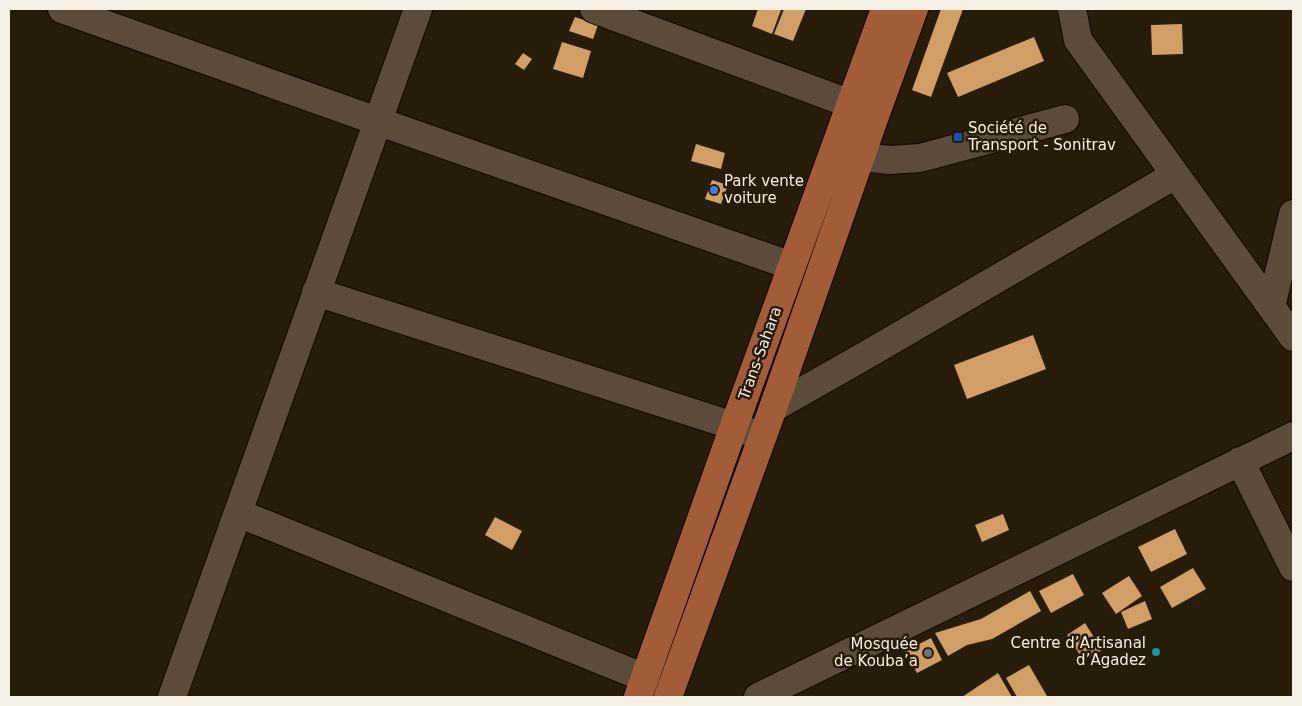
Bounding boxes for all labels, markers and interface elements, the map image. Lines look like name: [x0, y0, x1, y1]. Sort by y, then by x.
place label: Société de Transport - Sonitrav: [967, 119, 1116, 154]
marker: Société de Transport - Sonitrav: [952, 131, 964, 143]
place label: Park vente voiture: [724, 172, 804, 207]
marker: Park vente voiture: [708, 184, 720, 196]
street label: Trans-Sahara: [734, 304, 785, 403]
place label: Centre d’Artisanal d’Agadez: [1010, 634, 1146, 669]
place label: Mosquée de Kouba’a: [834, 635, 918, 670]
marker: Centre d’Artisanal d’Agadez: [1150, 646, 1162, 658]
marker: Mosquée de Kouba’a: [922, 647, 934, 659]

